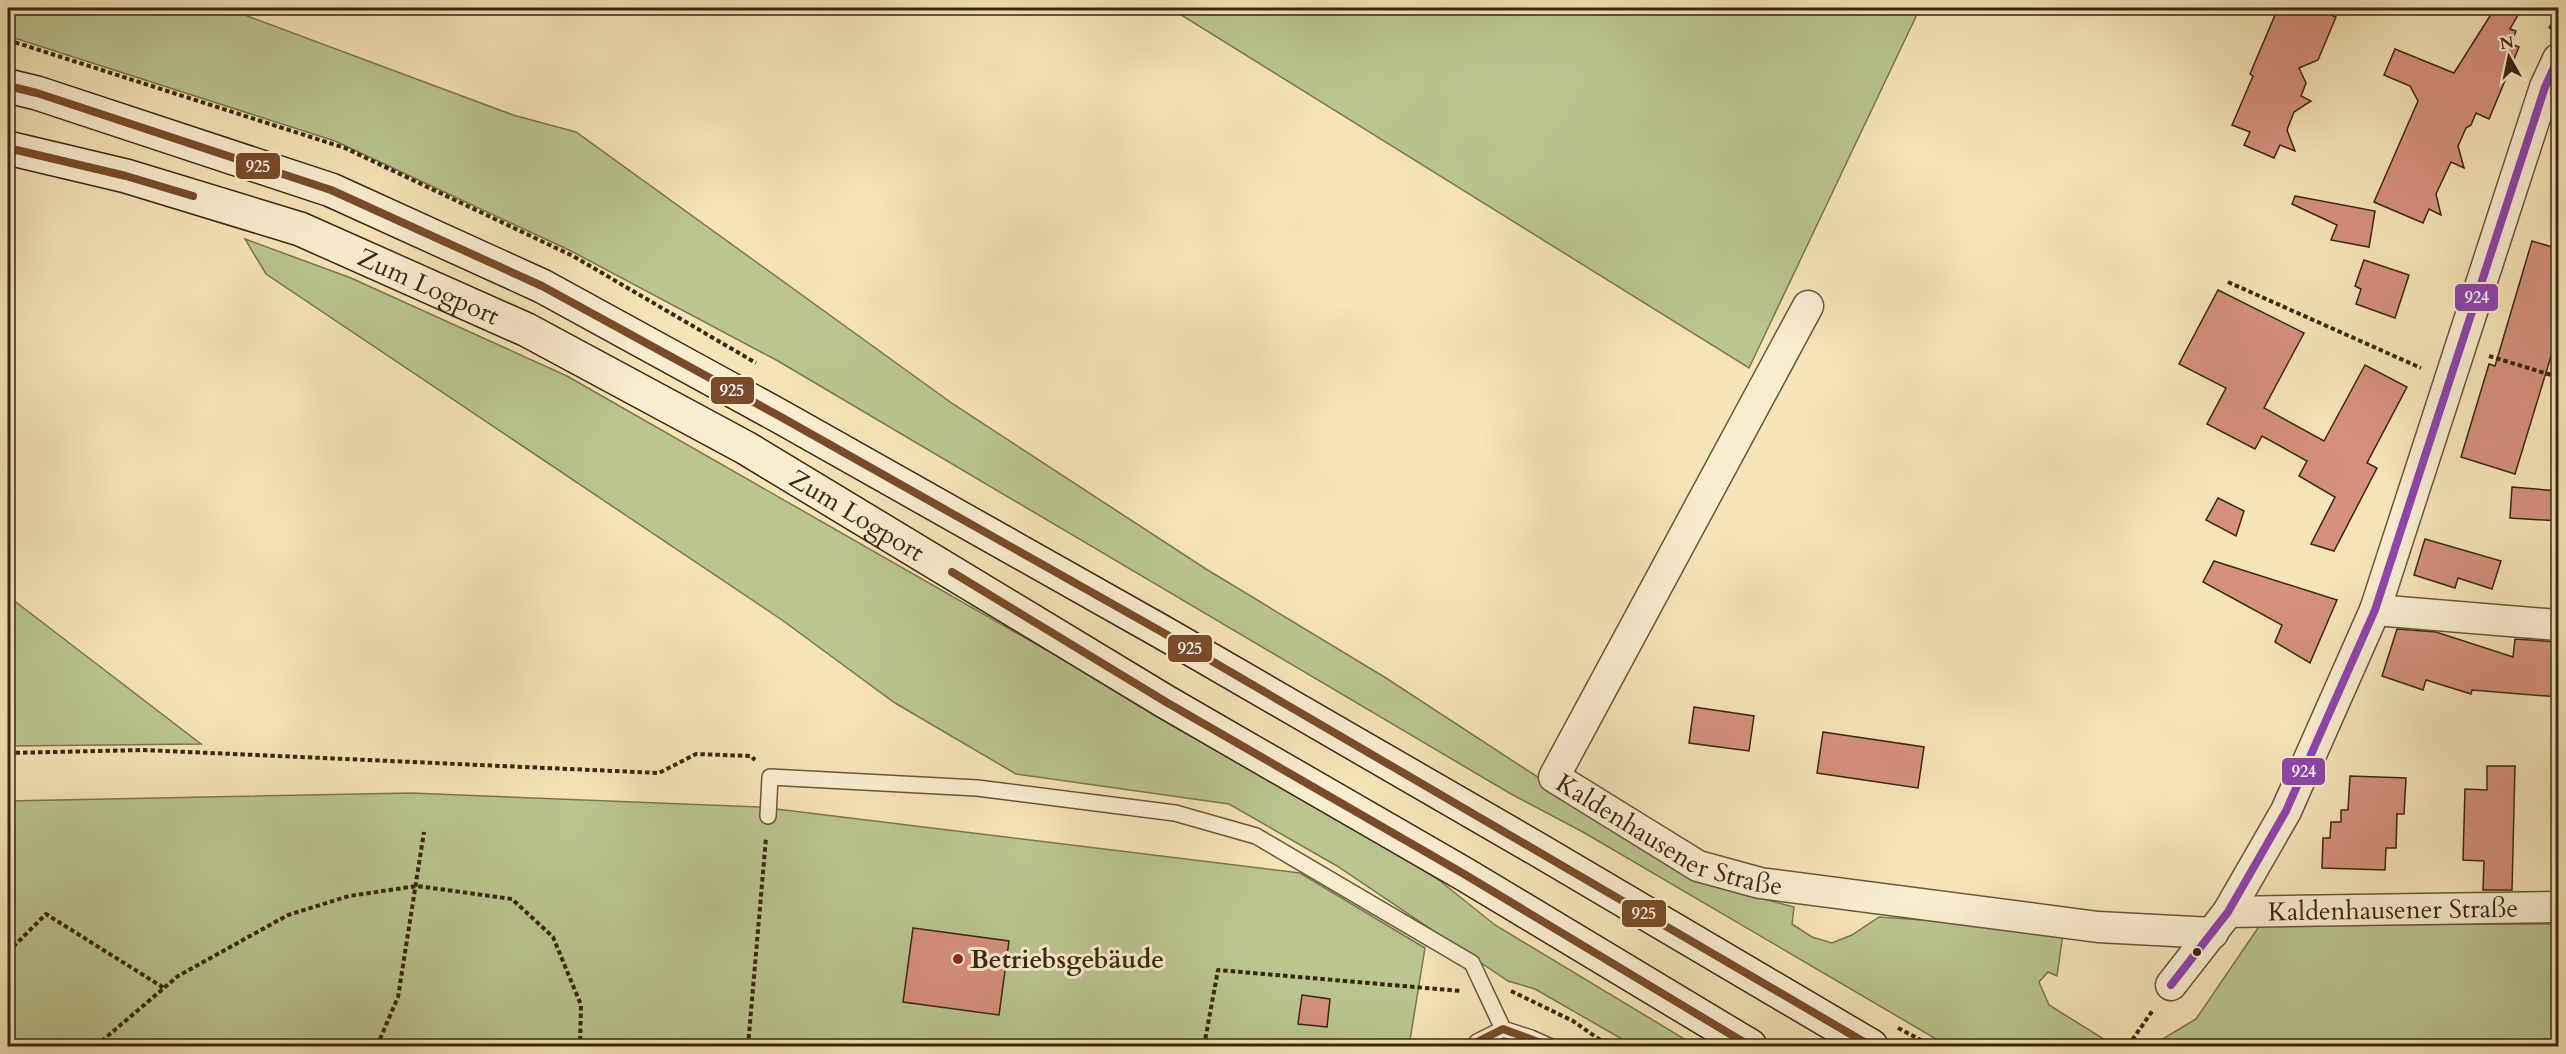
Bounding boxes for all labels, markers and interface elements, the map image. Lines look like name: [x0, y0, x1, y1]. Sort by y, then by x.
north arrow: [2479, 27, 2539, 87]
text: N: [2498, 31, 2515, 55]
line badge: 925: [235, 152, 281, 180]
text: 925: [246, 156, 270, 178]
street label: Zum Logport: [352, 239, 505, 333]
line badge: 924: [2454, 283, 2499, 312]
text: 924: [2465, 287, 2489, 309]
line badge: 925: [710, 376, 755, 405]
text: 925: [720, 380, 744, 402]
street label: Zum Logport: [783, 461, 931, 569]
line badge: 925: [1167, 634, 1213, 663]
text: 925: [1178, 638, 1202, 660]
line badge: 924: [2281, 757, 2326, 786]
text: 924: [2292, 761, 2316, 783]
street label: Kaldenhausener Straße: [1550, 765, 1785, 903]
street label: Kaldenhausener Straße: [2268, 890, 2518, 929]
line badge: 925: [1621, 899, 1667, 928]
text: 925: [1632, 903, 1656, 925]
place label: Betriebsgebäude: [970, 942, 1164, 977]
unlabelled marker: [2191, 946, 2203, 958]
marker: Betriebsgebäude: [951, 952, 965, 966]

